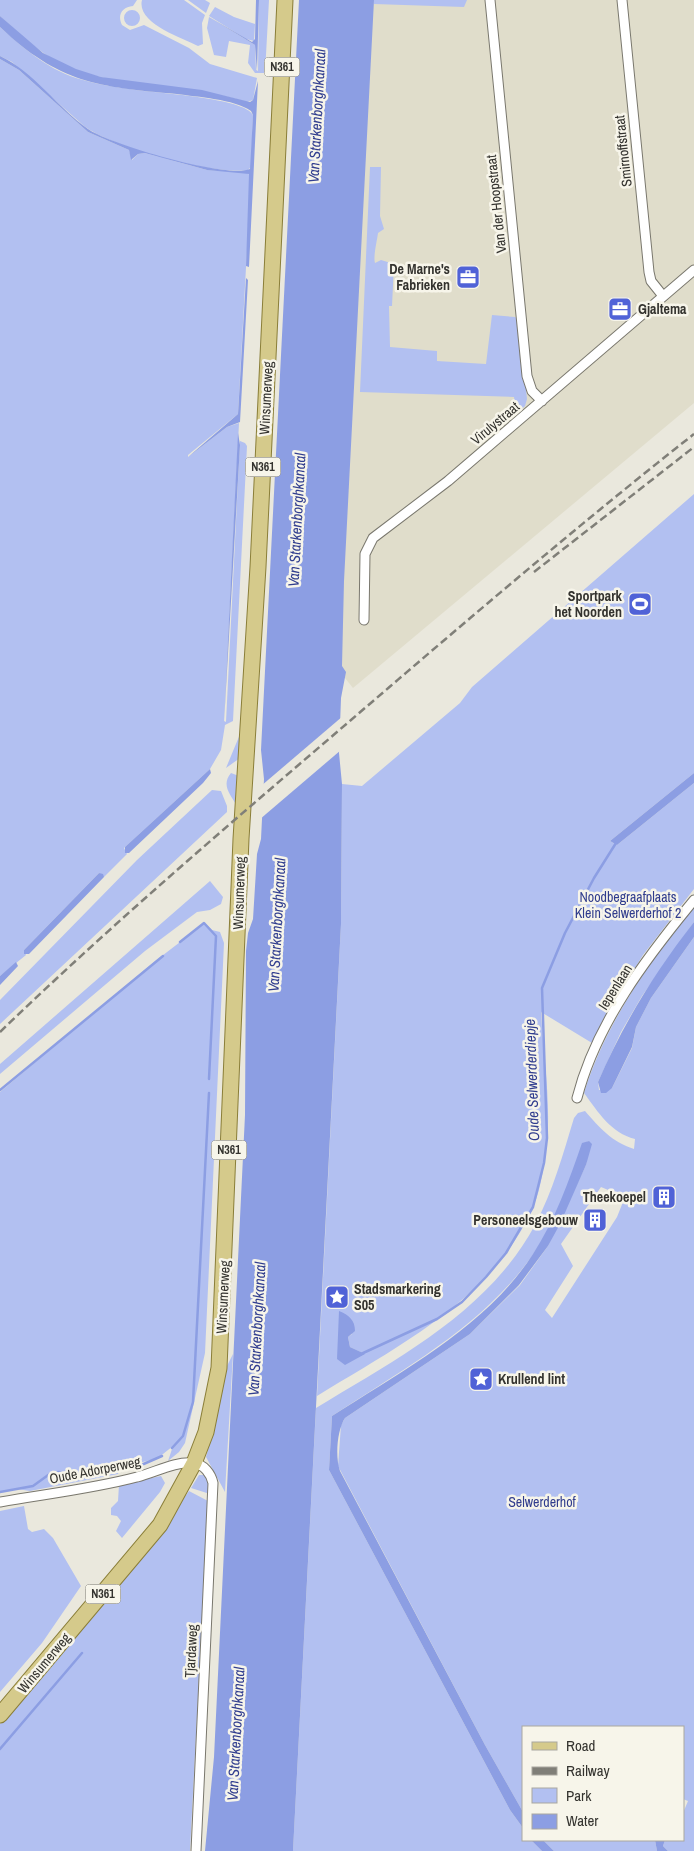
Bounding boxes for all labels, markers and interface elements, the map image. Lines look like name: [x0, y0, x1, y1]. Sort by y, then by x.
water label: Van Starkenborghkanaal: [303, 48, 331, 184]
road number: N361: [264, 58, 300, 76]
street label: Smirnoffstraat: [610, 114, 636, 188]
street label: Van der Hoopstraat: [482, 154, 510, 254]
place label: De Marne's Fabrieken: [389, 260, 450, 294]
office icon: De Marne's Fabrieken: [455, 264, 481, 290]
office icon: Gjaltema: [607, 296, 633, 322]
place label: Gjaltema: [638, 300, 687, 318]
street label: Winsumerweg: [255, 360, 277, 435]
street label: Virulystraat: [467, 398, 523, 448]
water label: Van Starkenborghkanaal: [283, 452, 311, 588]
road number: N361: [246, 458, 280, 477]
place label: Sportpark het Noorden: [554, 587, 623, 621]
sports icon: Sportpark het Noorden: [627, 591, 653, 617]
street label: Winsumerweg: [229, 855, 249, 930]
water label: Van Starkenborghkanaal: [263, 857, 291, 993]
park label: Noodbegraafplaats Klein Selwerderhof 2: [575, 888, 681, 922]
street label: Iepenlaan: [594, 961, 636, 1013]
water label: Oude Selwerderdiepje: [519, 1018, 544, 1142]
road number: N361: [212, 1140, 246, 1160]
building icon: Theekoepel: [651, 1184, 677, 1210]
place label: Theekoepel: [583, 1188, 646, 1206]
building icon: Personeelsgebouw: [582, 1207, 608, 1233]
place label: Personeelsgebouw: [473, 1211, 578, 1229]
street label: Winsumerweg: [212, 1259, 234, 1334]
water label: Van Starkenborghkanaal: [243, 1261, 271, 1397]
place label: Stadsmarkering S05: [354, 1280, 441, 1314]
place icon: Stadsmarkering S05: [324, 1284, 350, 1310]
place icon: Krullend lint: [468, 1366, 494, 1392]
place label: Krullend lint: [498, 1370, 565, 1388]
street label: Oude Adorperweg: [48, 1452, 143, 1488]
park label: Selwerderhof: [508, 1493, 577, 1511]
road number: N361: [86, 1585, 120, 1604]
street label: Tjardaweg: [181, 1623, 201, 1678]
street label: Winsumerweg: [14, 1629, 75, 1697]
water label: Van Starkenborghkanaal: [222, 1666, 250, 1802]
legend: [522, 1726, 684, 1841]
text: Road: [566, 1735, 595, 1756]
text: Railway: [566, 1760, 611, 1781]
text: Park: [566, 1785, 592, 1806]
text: Water: [566, 1810, 598, 1831]

